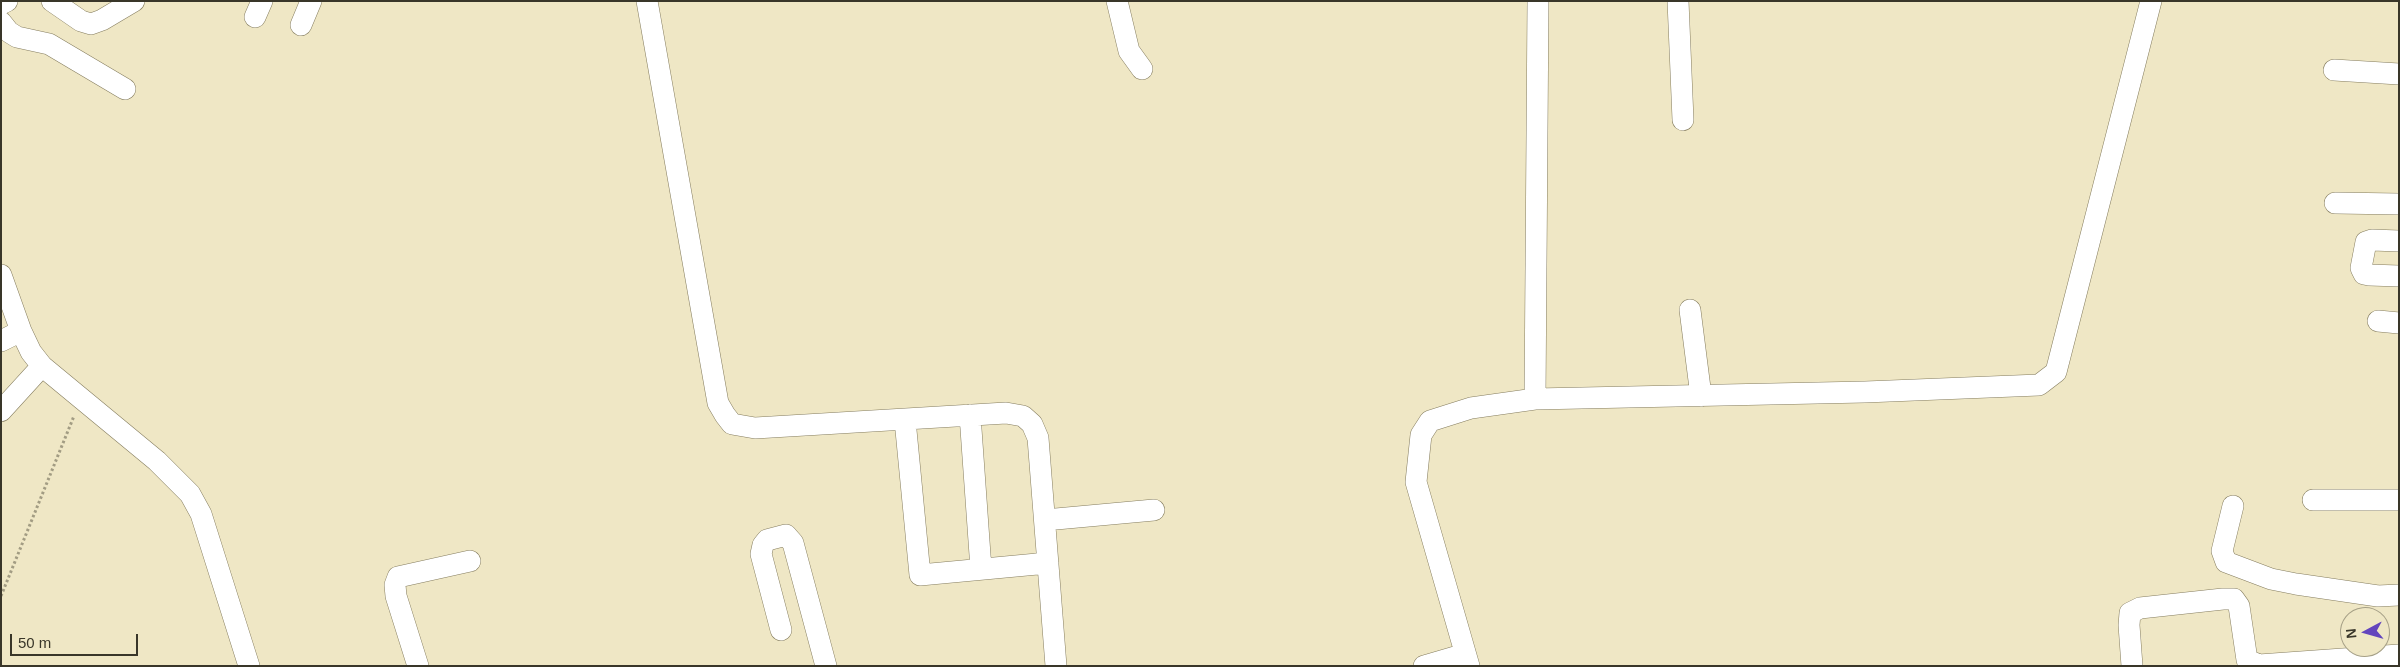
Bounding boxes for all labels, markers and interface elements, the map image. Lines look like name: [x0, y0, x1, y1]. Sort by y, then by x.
north arrow: [2340, 607, 2390, 657]
scale bar: [12, 624, 140, 656]
text: N: [2343, 628, 2360, 639]
text: 50 m: [18, 634, 51, 651]

